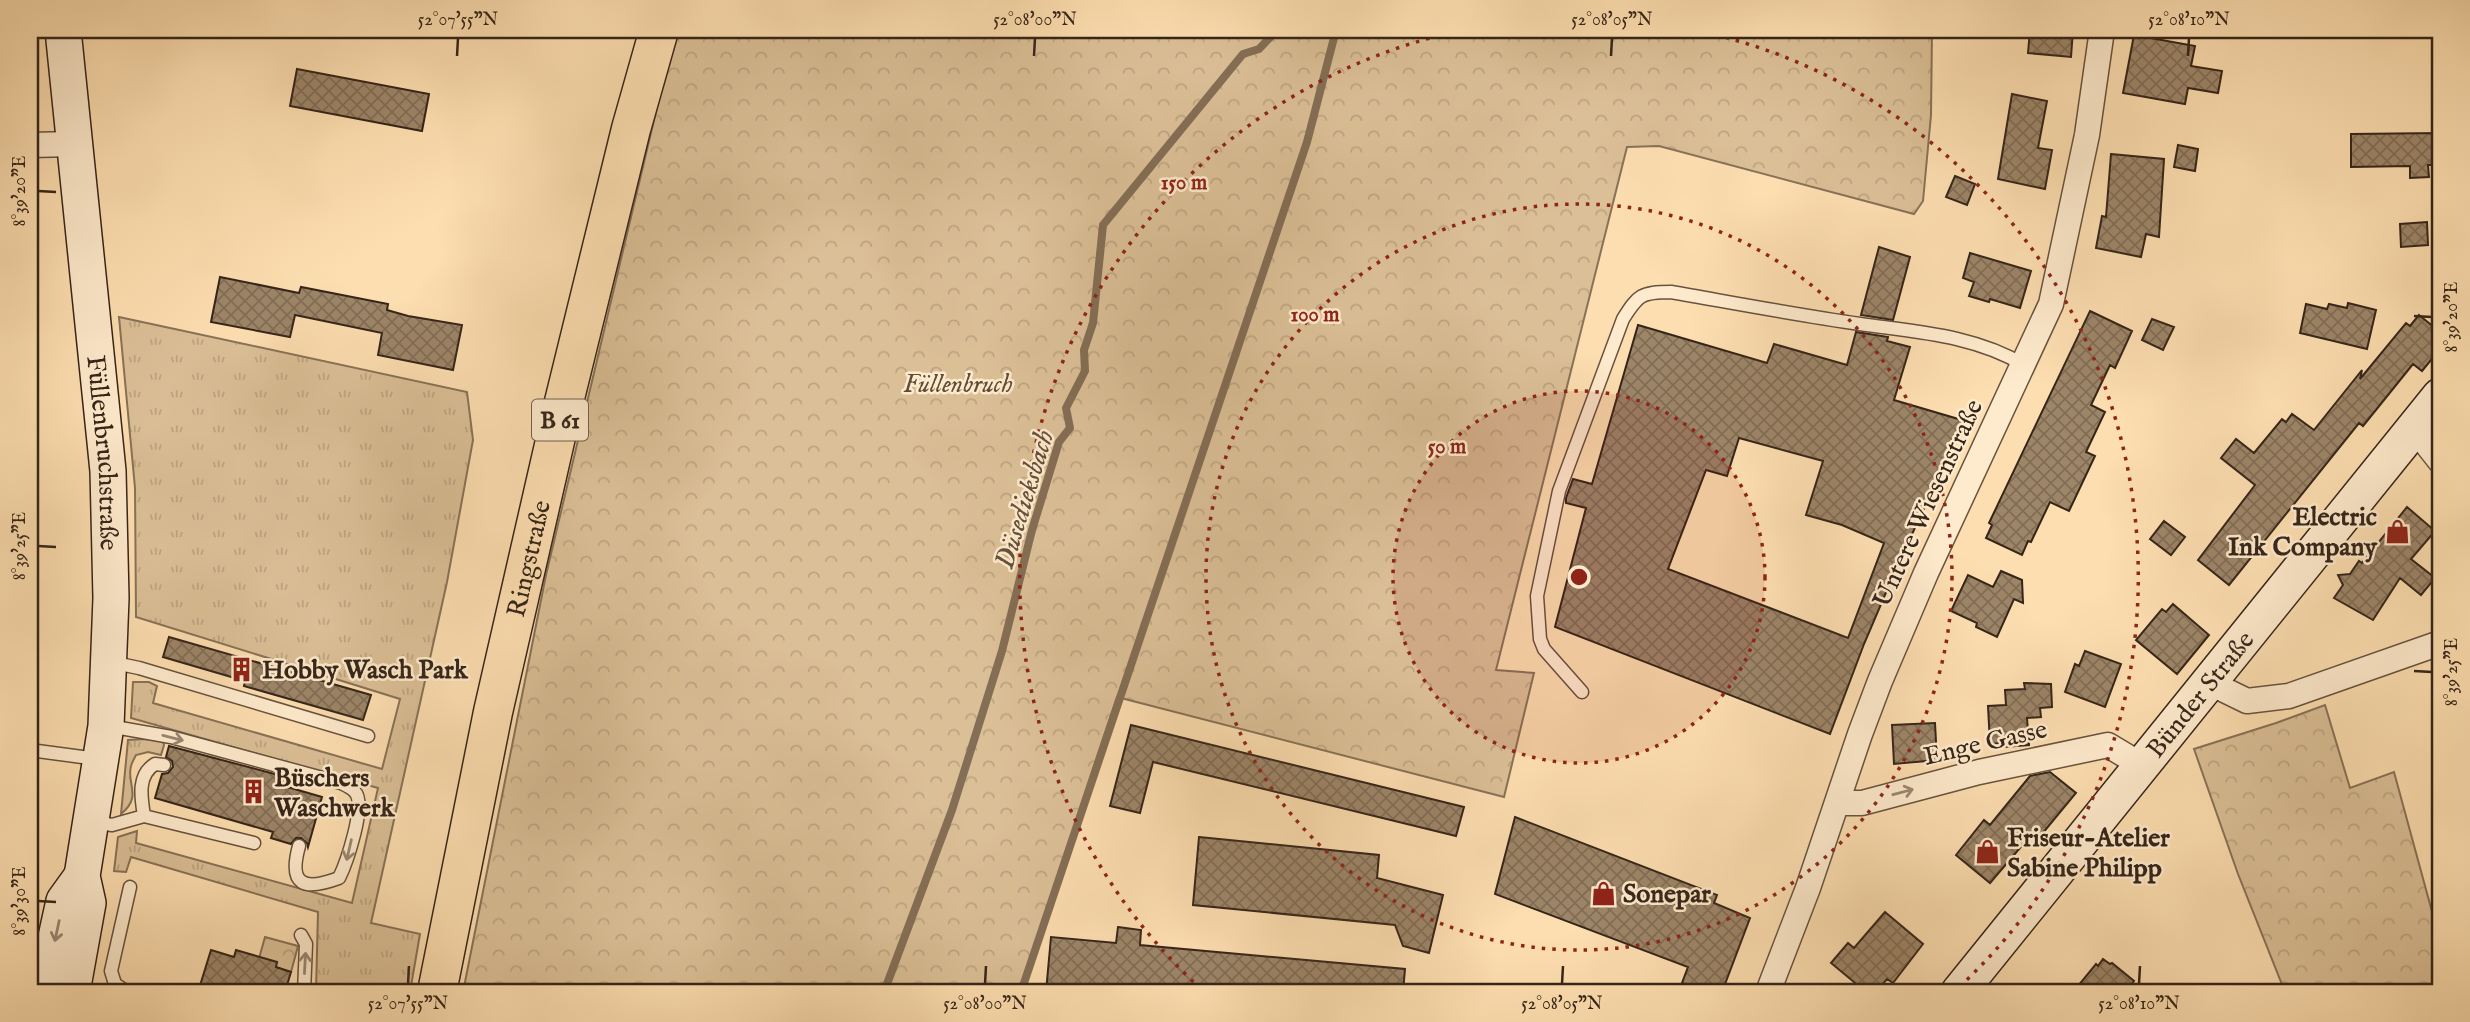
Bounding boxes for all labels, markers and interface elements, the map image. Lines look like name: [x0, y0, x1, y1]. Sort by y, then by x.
text: 52°07'55"N: [418, 9, 499, 32]
text: 52°08'00"N: [993, 9, 1077, 32]
text: 52°08'05"N: [1571, 9, 1653, 32]
text: 52°08'10"N: [2148, 9, 2230, 32]
text: 8°39'20"E: [9, 155, 32, 227]
text: 150 m: [1161, 170, 1208, 197]
text: 8°39'20"E: [2441, 281, 2464, 353]
text: 100 m: [1290, 302, 1340, 329]
street label: Füllenbruchstraße: [78, 354, 125, 551]
park label: Füllenbruch: [903, 368, 1013, 401]
street label: Untere Wiesenstraße: [1866, 394, 1991, 613]
road number: B 61: [532, 400, 588, 440]
water label: Düsedieksbach: [988, 426, 1063, 573]
text: 50 m: [1428, 434, 1467, 461]
street label: Ringstraße: [500, 497, 559, 620]
place label: Electric Ink Company: [2228, 501, 2378, 564]
text: 8°39'25"E: [9, 512, 32, 580]
shop icon: Electric Ink Company: [2383, 517, 2411, 545]
centre of rings: [1567, 565, 1591, 589]
street label: Bünder Straße: [2140, 625, 2262, 765]
text: 8°39'25"E: [2441, 638, 2464, 706]
place label: Hobby Wasch Park: [262, 654, 469, 687]
building icon: Hobby Wasch Park: [228, 655, 256, 683]
street label: Enge Gasse: [1920, 713, 2050, 774]
one-way arrow: [161, 732, 184, 745]
place label: Büschers Waschwerk: [273, 762, 395, 825]
building icon: Büschers Waschwerk: [240, 778, 268, 806]
one-way arrow: [1892, 785, 1914, 798]
place label: Friseur-Atelier Sabine Philipp: [2007, 822, 2170, 885]
one-way arrow: [342, 838, 356, 861]
shop icon: Friseur-Atelier Sabine Philipp: [1973, 838, 2001, 866]
text: 8°39'30"E: [9, 866, 32, 936]
place label: Sonepar: [1623, 878, 1711, 911]
shop icon: Sonepar: [1589, 879, 1617, 907]
one-way arrow: [50, 920, 63, 942]
one-way arrow: [299, 952, 312, 975]
text: 52°07'55"N: [368, 993, 449, 1016]
text: 52°08'00"N: [943, 993, 1027, 1016]
text: 52°08'05"N: [1521, 993, 1603, 1016]
text: 52°08'10"N: [2098, 993, 2180, 1016]

